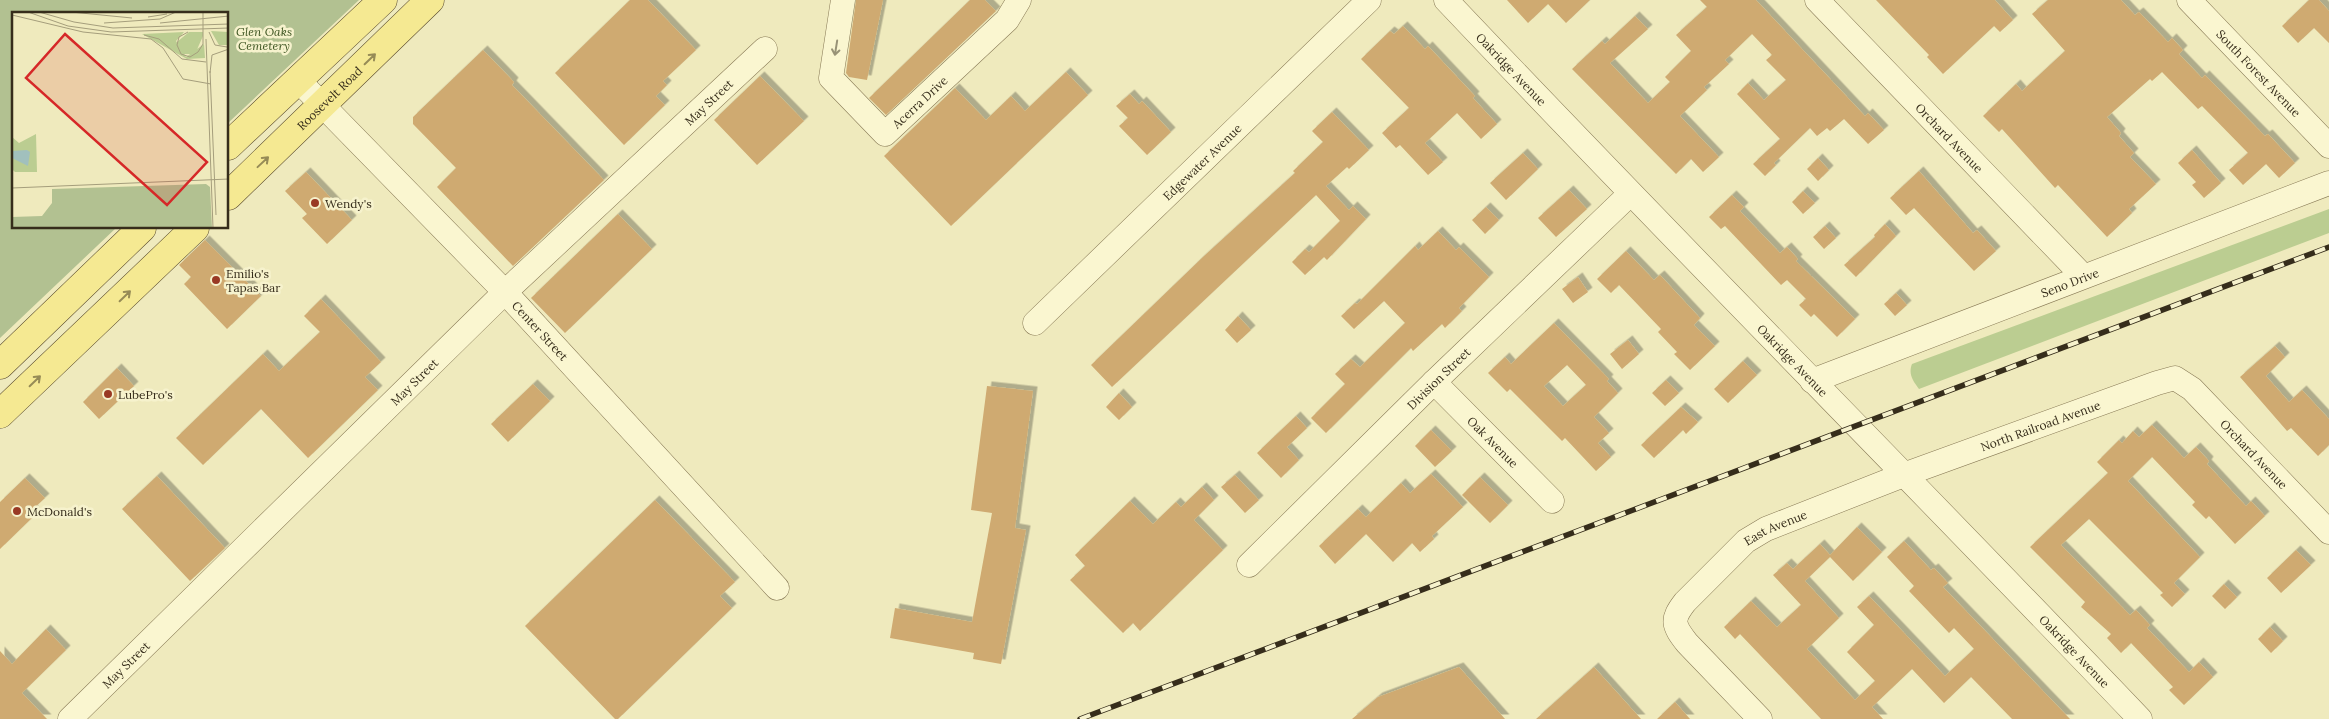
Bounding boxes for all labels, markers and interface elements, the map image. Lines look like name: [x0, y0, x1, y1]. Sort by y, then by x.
inset map: [12, 12, 229, 229]
park label: Glen Oaks Cemetery: [236, 24, 292, 53]
street label: South Forest Avenue: [2214, 26, 2305, 120]
street label: Oakridge Avenue: [1473, 29, 1550, 109]
one-way arrow: [831, 40, 841, 56]
one-way arrow: [364, 53, 376, 65]
street label: Roosevelt Road: [293, 63, 365, 133]
street label: Acerra Drive: [888, 72, 951, 132]
street label: May Street: [681, 75, 736, 128]
street label: Orchard Avenue: [1913, 100, 1987, 176]
street label: Edgewater Avenue: [1159, 120, 1245, 203]
one-way arrow: [256, 156, 269, 168]
place label: Wendy's: [325, 196, 372, 211]
marker: Wendy's: [309, 197, 321, 209]
street label: Seno Drive: [2039, 264, 2101, 300]
place label: Emilio's Tapas Bar: [226, 266, 281, 295]
marker: Emilio's Tapas Bar: [210, 274, 222, 286]
one-way arrow: [119, 289, 131, 302]
street label: Center Street: [509, 298, 572, 364]
street label: Oakridge Avenue: [1754, 321, 1832, 400]
street label: Division Street: [1404, 344, 1473, 412]
street label: May Street: [387, 355, 441, 408]
one-way arrow: [29, 375, 42, 387]
place label: LubePro's: [118, 387, 173, 402]
marker: LubePro's: [102, 388, 114, 400]
street label: North Railroad Avenue: [1978, 397, 2103, 454]
street label: Oak Avenue: [1465, 413, 1522, 471]
street label: Orchard Avenue: [2217, 416, 2291, 492]
place label: McDonald's: [27, 504, 92, 519]
marker: McDonald's: [11, 505, 23, 517]
street label: East Avenue: [1741, 506, 1809, 548]
street label: Oakridge Avenue: [2036, 611, 2113, 691]
street label: May Street: [99, 638, 153, 691]

